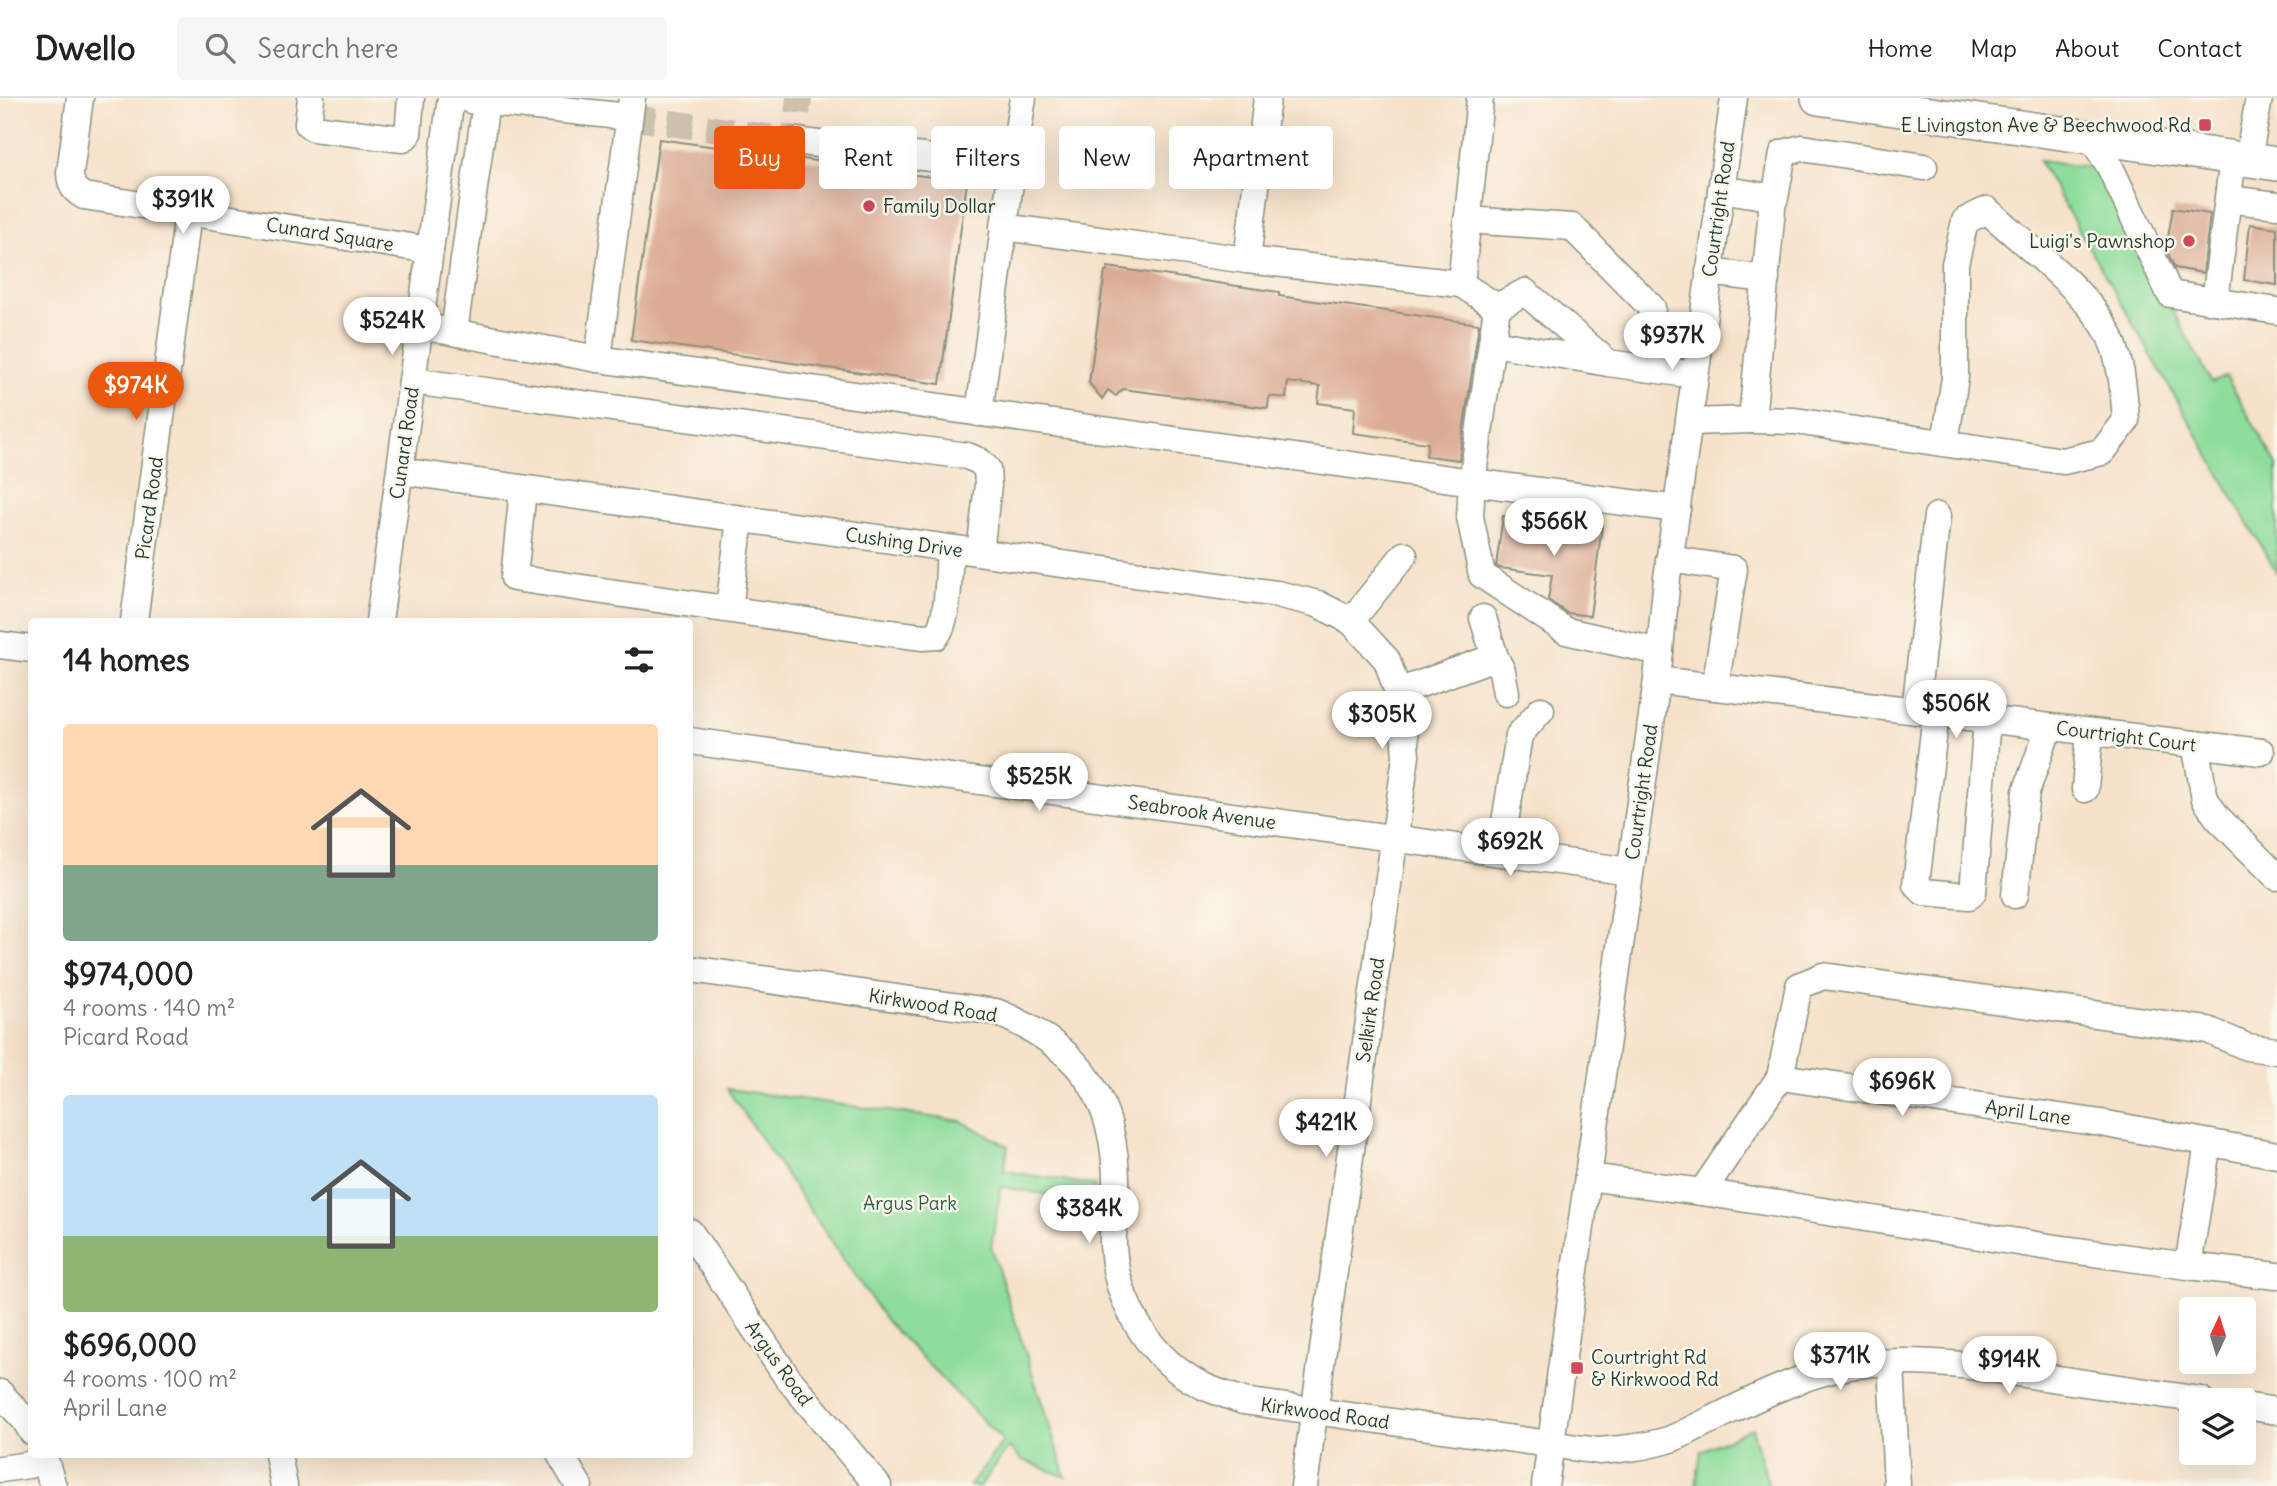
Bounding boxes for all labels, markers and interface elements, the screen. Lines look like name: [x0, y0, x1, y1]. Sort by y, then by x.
search box: [177, 17, 667, 80]
text: Dwello: [35, 27, 135, 69]
icon: search: [201, 29, 239, 67]
text: Search here: [257, 32, 398, 65]
text: Home: [1868, 33, 1932, 63]
text: Map: [1970, 33, 2017, 63]
text: About: [2055, 33, 2119, 63]
text: Contact: [2157, 33, 2242, 63]
place label: E Livingston Ave & Beechwood Rd: [1901, 113, 2191, 137]
marker: E Livingston Ave & Beechwood Rd: [2197, 117, 2213, 133]
chip: Buy: [714, 126, 805, 189]
chip: Rent: [819, 126, 917, 189]
chip: Filters: [931, 126, 1045, 189]
chip: New: [1059, 126, 1155, 189]
chip: Apartment: [1169, 126, 1333, 189]
street label: Courtright Road: [1697, 139, 1739, 279]
pin: $391K: [134, 176, 232, 236]
text: $391K: [152, 184, 214, 213]
place label: Family Dollar: [883, 194, 996, 218]
marker: Family Dollar: [861, 198, 877, 214]
street label: Cunard Square: [265, 212, 395, 256]
place label: Luigi's Pawnshop: [2029, 229, 2175, 253]
marker: Luigi's Pawnshop: [2181, 233, 2197, 249]
pin: $524K: [343, 298, 441, 357]
text: $524K: [359, 305, 425, 334]
pin: $937K: [1623, 313, 1721, 372]
text: $937K: [1640, 320, 1704, 349]
pin: $974K: [87, 362, 185, 422]
text: $974K: [104, 370, 168, 399]
street label: Cunard Road: [384, 385, 424, 501]
street label: Picard Road: [130, 455, 168, 561]
pin: $566K: [1505, 498, 1603, 558]
text: $566K: [1521, 506, 1587, 535]
street label: Cushing Drive: [844, 522, 964, 562]
text: 14 homes: [63, 641, 190, 679]
icon: filters: [620, 641, 658, 679]
pin: $506K: [1907, 680, 2005, 740]
text: $506K: [1922, 688, 1990, 717]
pin: $305K: [1333, 692, 1431, 751]
text: $305K: [1348, 699, 1416, 728]
street label: Courtright Court: [2055, 716, 2197, 756]
street label: Courtright Road: [1620, 722, 1662, 862]
pin: $525K: [990, 754, 1088, 813]
text: $525K: [1006, 761, 1072, 790]
icon: home: [298, 770, 424, 896]
street label: Seabrook Avenue: [1127, 790, 1277, 834]
pin: $692K: [1461, 818, 1559, 878]
text: $692K: [1477, 826, 1543, 855]
text: $974,000: [63, 955, 194, 993]
street label: Selkirk Road: [1351, 956, 1389, 1064]
street label: Kirkwood Road: [867, 983, 999, 1027]
text: 4 rooms · 140 m²: [63, 993, 235, 1022]
text: Picard Road: [63, 1022, 189, 1051]
pin: $696K: [1853, 1058, 1951, 1118]
text: $696K: [1869, 1066, 1935, 1095]
street label: April Lane: [1984, 1094, 2072, 1130]
pin: $421K: [1277, 1100, 1375, 1159]
text: $421K: [1295, 1107, 1357, 1136]
icon: home: [298, 1141, 424, 1267]
pin: $384K: [1040, 1186, 1138, 1245]
park label: Argus Park: [863, 1191, 957, 1215]
text: $384K: [1056, 1193, 1122, 1222]
north arrow: [2179, 1297, 2256, 1374]
map controls: [2179, 1297, 2256, 1465]
street label: Argus Road: [740, 1316, 818, 1410]
text: $696,000: [63, 1326, 197, 1364]
pin: $371K: [1791, 1332, 1889, 1392]
pin: $914K: [1960, 1336, 2058, 1396]
text: $371K: [1810, 1340, 1870, 1369]
text: $914K: [1978, 1344, 2040, 1373]
place label: Courtright Rd & Kirkwood Rd: [1591, 1345, 1719, 1391]
marker: Courtright Rd & Kirkwood Rd: [1569, 1360, 1585, 1376]
text: 4 rooms · 100 m²: [63, 1364, 237, 1393]
button: layers: [2179, 1388, 2256, 1465]
street label: Kirkwood Road: [1259, 1392, 1391, 1434]
text: April Lane: [63, 1393, 167, 1422]

